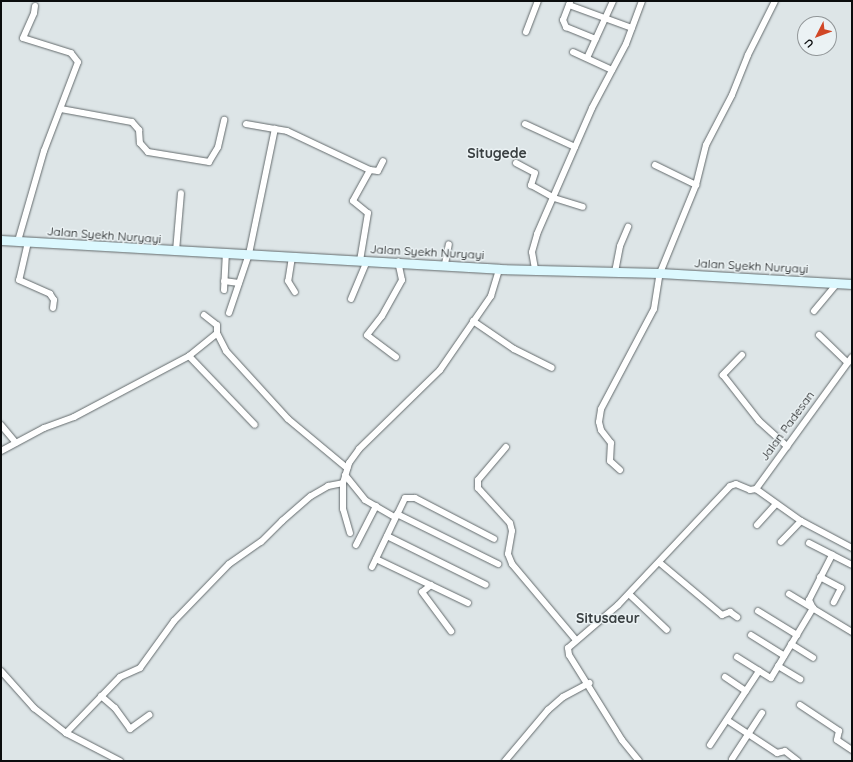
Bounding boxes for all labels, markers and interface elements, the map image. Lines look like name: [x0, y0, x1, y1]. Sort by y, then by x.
north arrow: [797, 16, 837, 56]
text: U: [801, 36, 817, 51]
district label: Situgede: [467, 145, 527, 161]
street label: Jalan Syekh Nuryayi: [46, 224, 162, 246]
street label: Jalan Syekh Nuryayi: [369, 242, 485, 262]
street label: Jalan Syekh Nuryayi: [693, 256, 809, 276]
street label: Jalan Padesan: [757, 388, 817, 464]
district label: Situsaeur: [576, 610, 640, 626]

